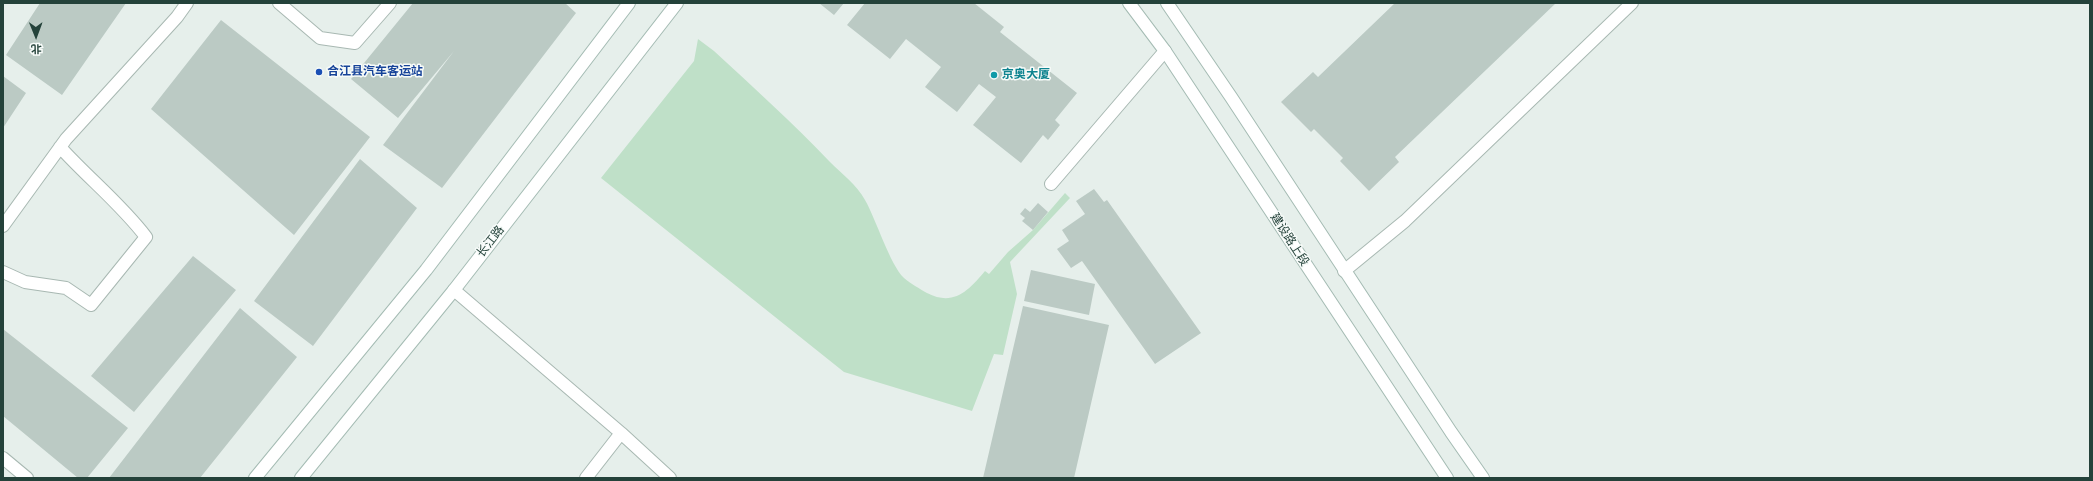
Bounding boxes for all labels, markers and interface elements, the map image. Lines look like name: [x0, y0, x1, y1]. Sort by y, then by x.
north arrow: [16, 16, 56, 56]
text: 北: [31, 42, 42, 55]
place label: 合江县汽车客运站: [327, 65, 423, 79]
marker: 合江县汽车客运站: [314, 67, 324, 77]
place label: 京奥大厦: [1002, 68, 1050, 82]
marker: 京奥大厦: [989, 70, 999, 80]
street label: 建设路上段: [1267, 211, 1311, 269]
street label: 长江路: [474, 223, 508, 261]

